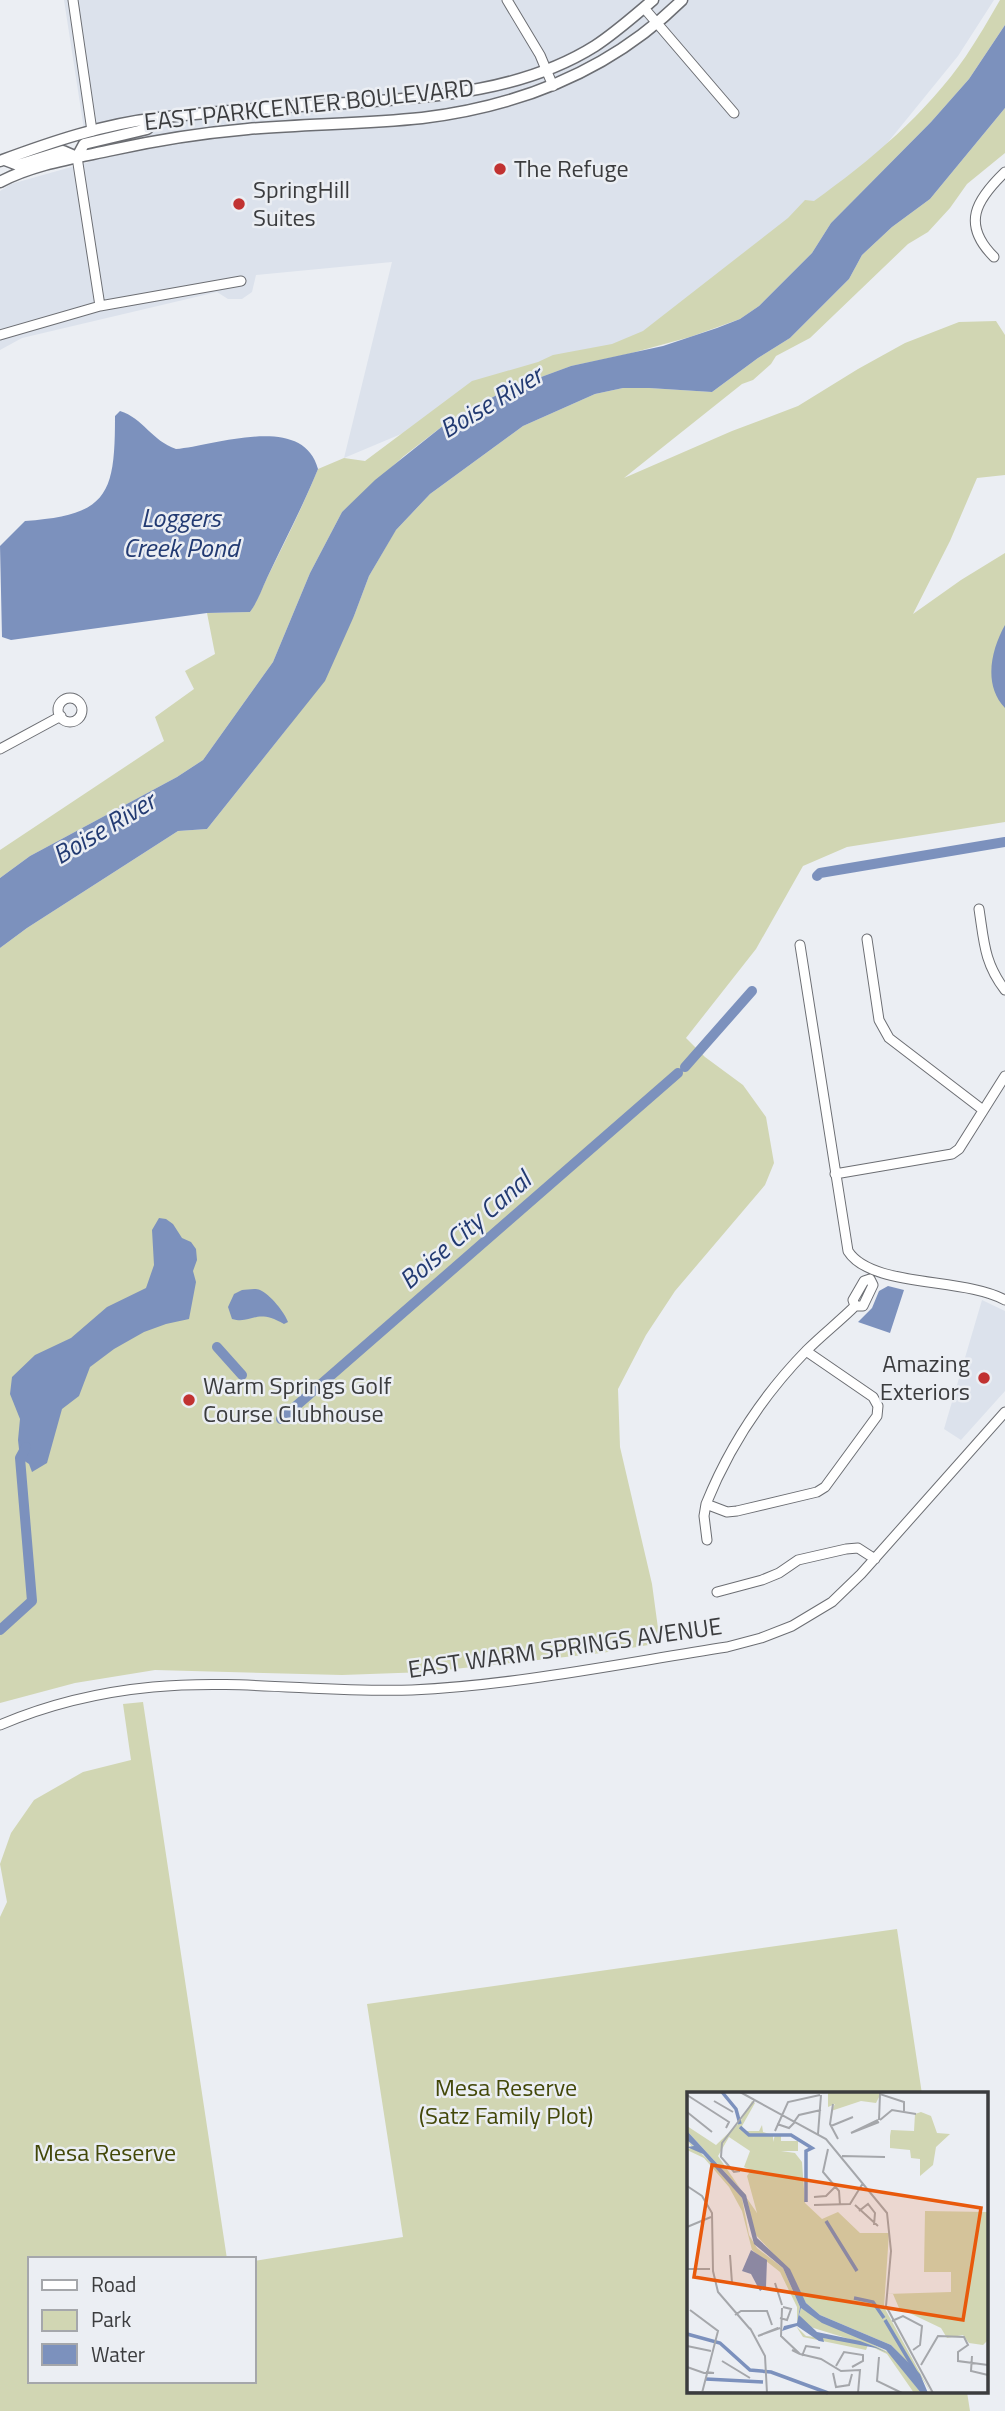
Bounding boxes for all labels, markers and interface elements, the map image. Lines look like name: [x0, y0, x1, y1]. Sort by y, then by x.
street label: EAST PARKCENTER BOULEVARD: [142, 69, 476, 139]
place label: The Refuge: [514, 150, 629, 186]
marker: The Refuge: [492, 161, 508, 177]
place label: SpringHill Suites: [253, 171, 350, 235]
marker: SpringHill Suites: [231, 196, 247, 212]
water label: Boise River: [432, 354, 552, 448]
water label: Loggers Creek Pond: [123, 498, 242, 567]
water label: Boise River: [45, 780, 165, 874]
water label: Boise City Canal: [390, 1159, 542, 1298]
place label: Amazing Exteriors: [880, 1345, 970, 1409]
place label: Warm Springs Golf Course Clubhouse: [203, 1367, 391, 1431]
marker: Amazing Exteriors: [976, 1370, 992, 1386]
marker: Warm Springs Golf Course Clubhouse: [181, 1392, 197, 1408]
street label: EAST WARM SPRINGS AVENUE: [406, 1607, 724, 1687]
park label: Mesa Reserve (Satz Family Plot): [419, 2069, 593, 2133]
inset map: [687, 2092, 988, 2394]
park label: Mesa Reserve: [34, 2134, 176, 2170]
legend: [28, 2257, 256, 2383]
text: Road: [91, 2268, 136, 2300]
text: Park: [91, 2303, 131, 2335]
text: Water: [91, 2338, 145, 2370]

